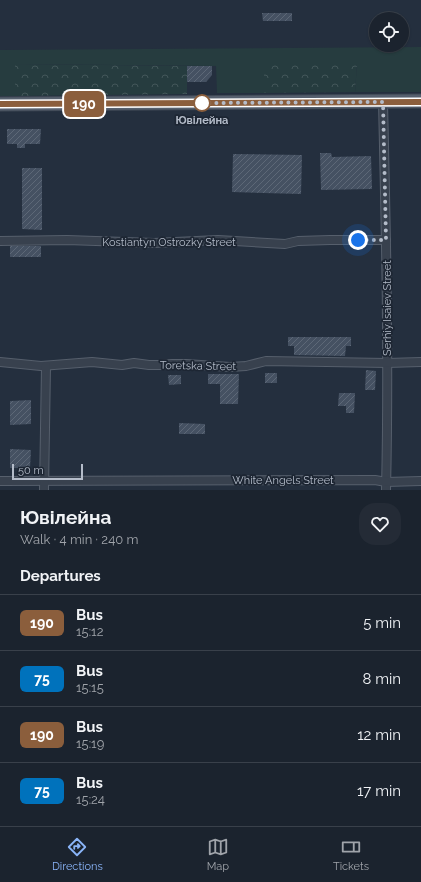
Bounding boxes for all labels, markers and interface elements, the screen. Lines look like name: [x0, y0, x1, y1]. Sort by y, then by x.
map controls: [369, 12, 409, 52]
button: locate: [369, 12, 409, 52]
line badge: 190: [61, 91, 107, 117]
marker: Ювілейна: [193, 94, 211, 112]
text: 190: [72, 96, 96, 112]
place label: Ювілейна: [176, 114, 228, 127]
your location: [348, 230, 368, 250]
street label: Kostiantyn Ostrozky Street: [102, 236, 236, 249]
street label: Serhiy Isaiev Street: [381, 260, 394, 356]
street label: Toretska Street: [160, 359, 237, 373]
scale bar: [12, 462, 83, 481]
text: 50 m: [18, 464, 44, 477]
street label: White Angels Street: [232, 474, 334, 487]
button: heart: [359, 503, 401, 545]
text: Ювілейна: [20, 506, 111, 528]
text: Walk · 4 min · 240 m: [20, 532, 138, 547]
text: Departures: [20, 567, 101, 585]
text: Bus: [76, 606, 103, 624]
text: 5 min: [363, 614, 401, 632]
text: 190: [30, 615, 54, 631]
text: 15:12: [76, 624, 103, 639]
text: Bus: [76, 662, 103, 680]
text: 8 min: [362, 670, 401, 688]
text: 75: [34, 671, 50, 687]
text: 15:15: [76, 680, 104, 695]
text: Bus: [76, 718, 103, 736]
text: 12 min: [357, 726, 401, 744]
text: 190: [30, 727, 54, 743]
text: 15:19: [76, 736, 104, 751]
text: Bus: [76, 774, 103, 792]
text: 17 min: [357, 782, 401, 800]
text: 75: [34, 783, 50, 799]
text: 15:24: [76, 792, 105, 807]
tab: Directions: [52, 836, 103, 873]
tab: Map: [207, 836, 229, 873]
tab: Tickets: [333, 836, 369, 873]

